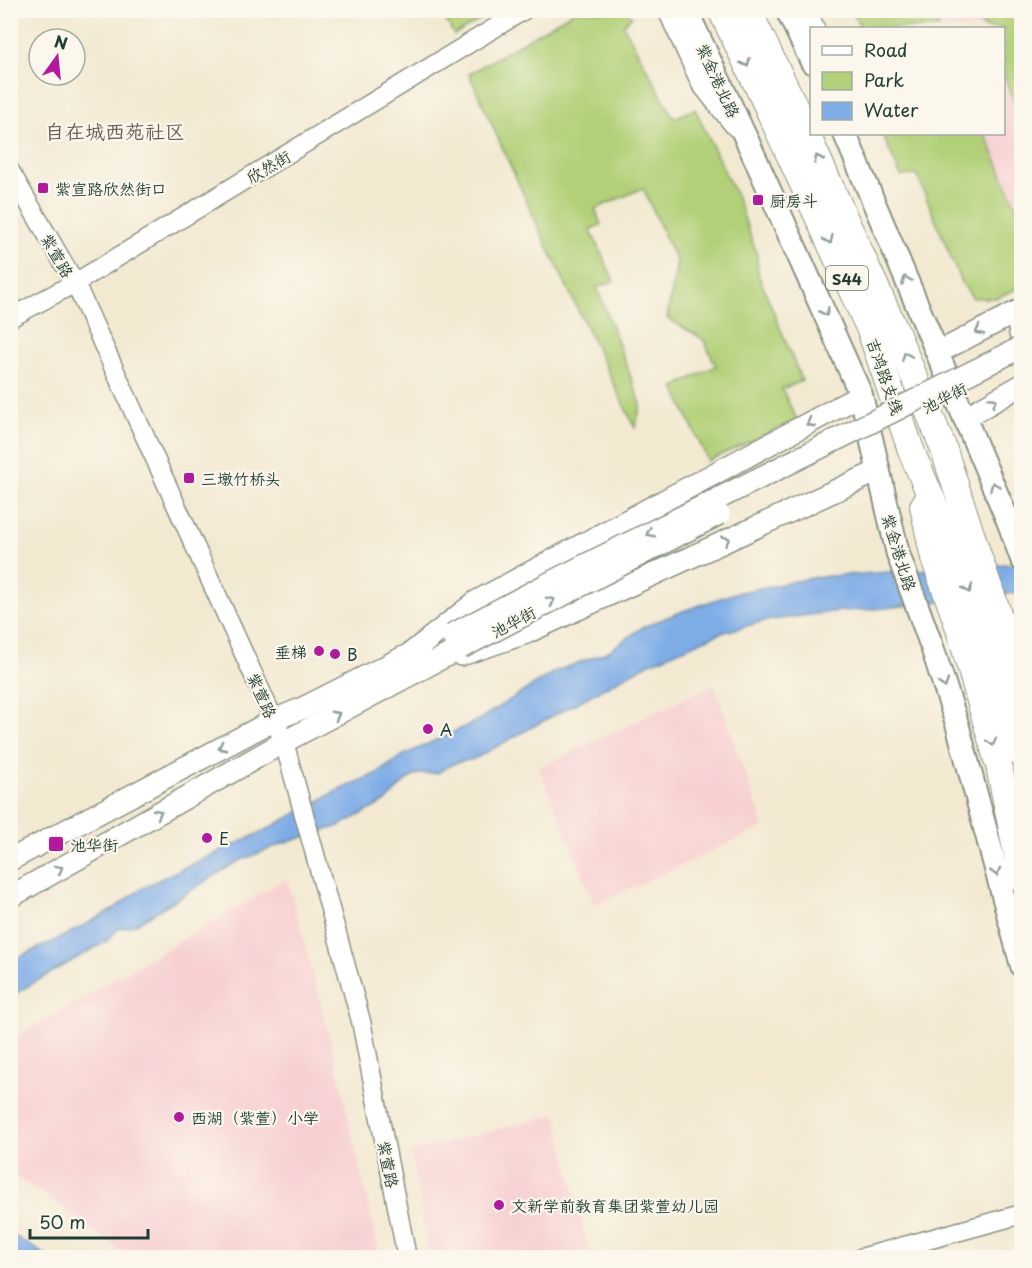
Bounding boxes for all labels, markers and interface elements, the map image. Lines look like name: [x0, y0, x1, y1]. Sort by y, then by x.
north arrow: [27, 27, 87, 87]
legend: [810, 27, 1005, 135]
text: N: [52, 28, 70, 55]
text: Road: [864, 36, 908, 63]
street label: 紫金港北路: [691, 39, 747, 121]
one-way arrow: [739, 57, 751, 68]
text: Park: [864, 66, 904, 93]
text: Water: [864, 96, 919, 123]
district label: 自在城西苑社区: [45, 116, 185, 146]
street label: 欣然街: [241, 143, 295, 189]
one-way arrow: [813, 155, 825, 166]
place label: 紫宣路欣然街口: [55, 176, 167, 200]
marker: 紫宣路欣然街口: [36, 181, 50, 195]
place label: 厨房斗: [770, 188, 818, 212]
marker: 厨房斗: [751, 193, 765, 207]
street label: 紫萱路: [36, 228, 80, 282]
one-way arrow: [822, 233, 834, 244]
road number: S44: [826, 266, 868, 290]
one-way arrow: [901, 275, 913, 286]
one-way arrow: [817, 305, 829, 316]
one-way arrow: [975, 324, 986, 335]
street label: 吉鸿路支线: [862, 334, 910, 418]
one-way arrow: [901, 352, 913, 363]
street label: 池华街: [917, 375, 971, 419]
one-way arrow: [987, 397, 997, 408]
one-way arrow: [805, 416, 816, 427]
place label: 三墩竹桥头: [201, 466, 281, 490]
marker: 三墩竹桥头: [182, 471, 196, 485]
one-way arrow: [989, 482, 1001, 493]
street label: 紫金港北路: [877, 510, 923, 594]
one-way arrow: [645, 525, 656, 537]
one-way arrow: [719, 536, 730, 548]
one-way arrow: [960, 583, 973, 594]
one-way arrow: [544, 597, 555, 609]
street label: 池华街: [486, 599, 540, 643]
place label: 垂梯: [275, 639, 307, 663]
place label: B: [347, 642, 358, 666]
marker: 垂梯: [312, 644, 326, 658]
marker: B: [328, 647, 342, 661]
street label: 紫萱路: [242, 668, 284, 722]
one-way arrow: [937, 678, 949, 689]
one-way arrow: [330, 711, 340, 722]
place label: A: [440, 717, 452, 741]
marker: A: [421, 722, 435, 736]
one-way arrow: [985, 736, 997, 747]
one-way arrow: [218, 740, 228, 751]
one-way arrow: [152, 809, 162, 821]
place label: E: [219, 826, 229, 850]
marker: E: [200, 831, 214, 845]
place label: 池华街: [70, 832, 118, 856]
marker: 池华街: [47, 835, 65, 853]
one-way arrow: [53, 865, 63, 876]
one-way arrow: [988, 866, 1001, 876]
place label: 西湖（紫萱）小学: [191, 1105, 319, 1129]
marker: 西湖（紫萱）小学: [172, 1110, 186, 1124]
street label: 紫萱路: [373, 1138, 405, 1190]
place label: 文新学前教育集团紫萱幼儿园: [511, 1193, 719, 1217]
marker: 文新学前教育集团紫萱幼儿园: [492, 1198, 506, 1212]
scale bar: [30, 1202, 148, 1240]
text: 50 m: [39, 1208, 86, 1235]

